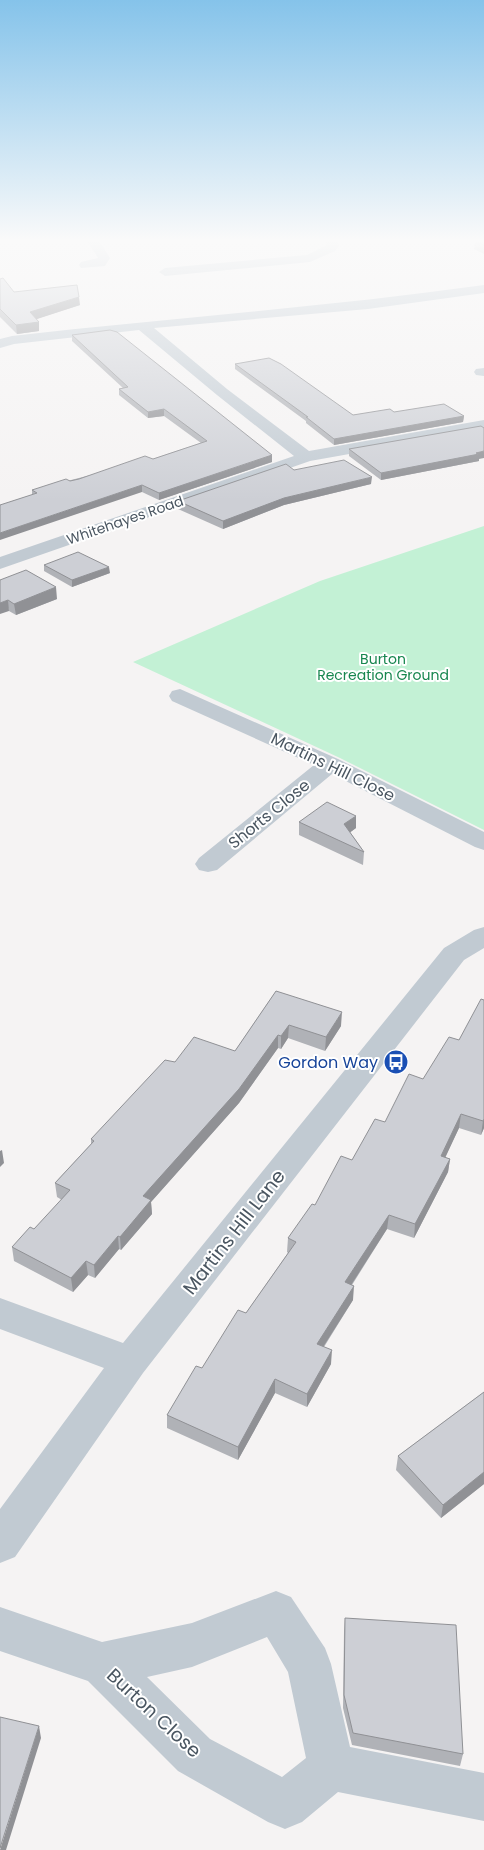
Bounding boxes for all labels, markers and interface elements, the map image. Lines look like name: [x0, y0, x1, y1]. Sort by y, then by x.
street label: Whitehayes Road: [64, 491, 186, 549]
park label: Burton Recreation Ground: [317, 649, 449, 685]
street label: Martins Hill Close: [267, 727, 399, 807]
street label: Shorts Close: [223, 774, 315, 854]
bus stop icon: Gordon Way: [383, 1049, 409, 1075]
place label: Gordon Way: [278, 1051, 378, 1074]
street label: Martins Hill Lane: [176, 1164, 292, 1300]
street label: Burton Close: [101, 1662, 207, 1764]

